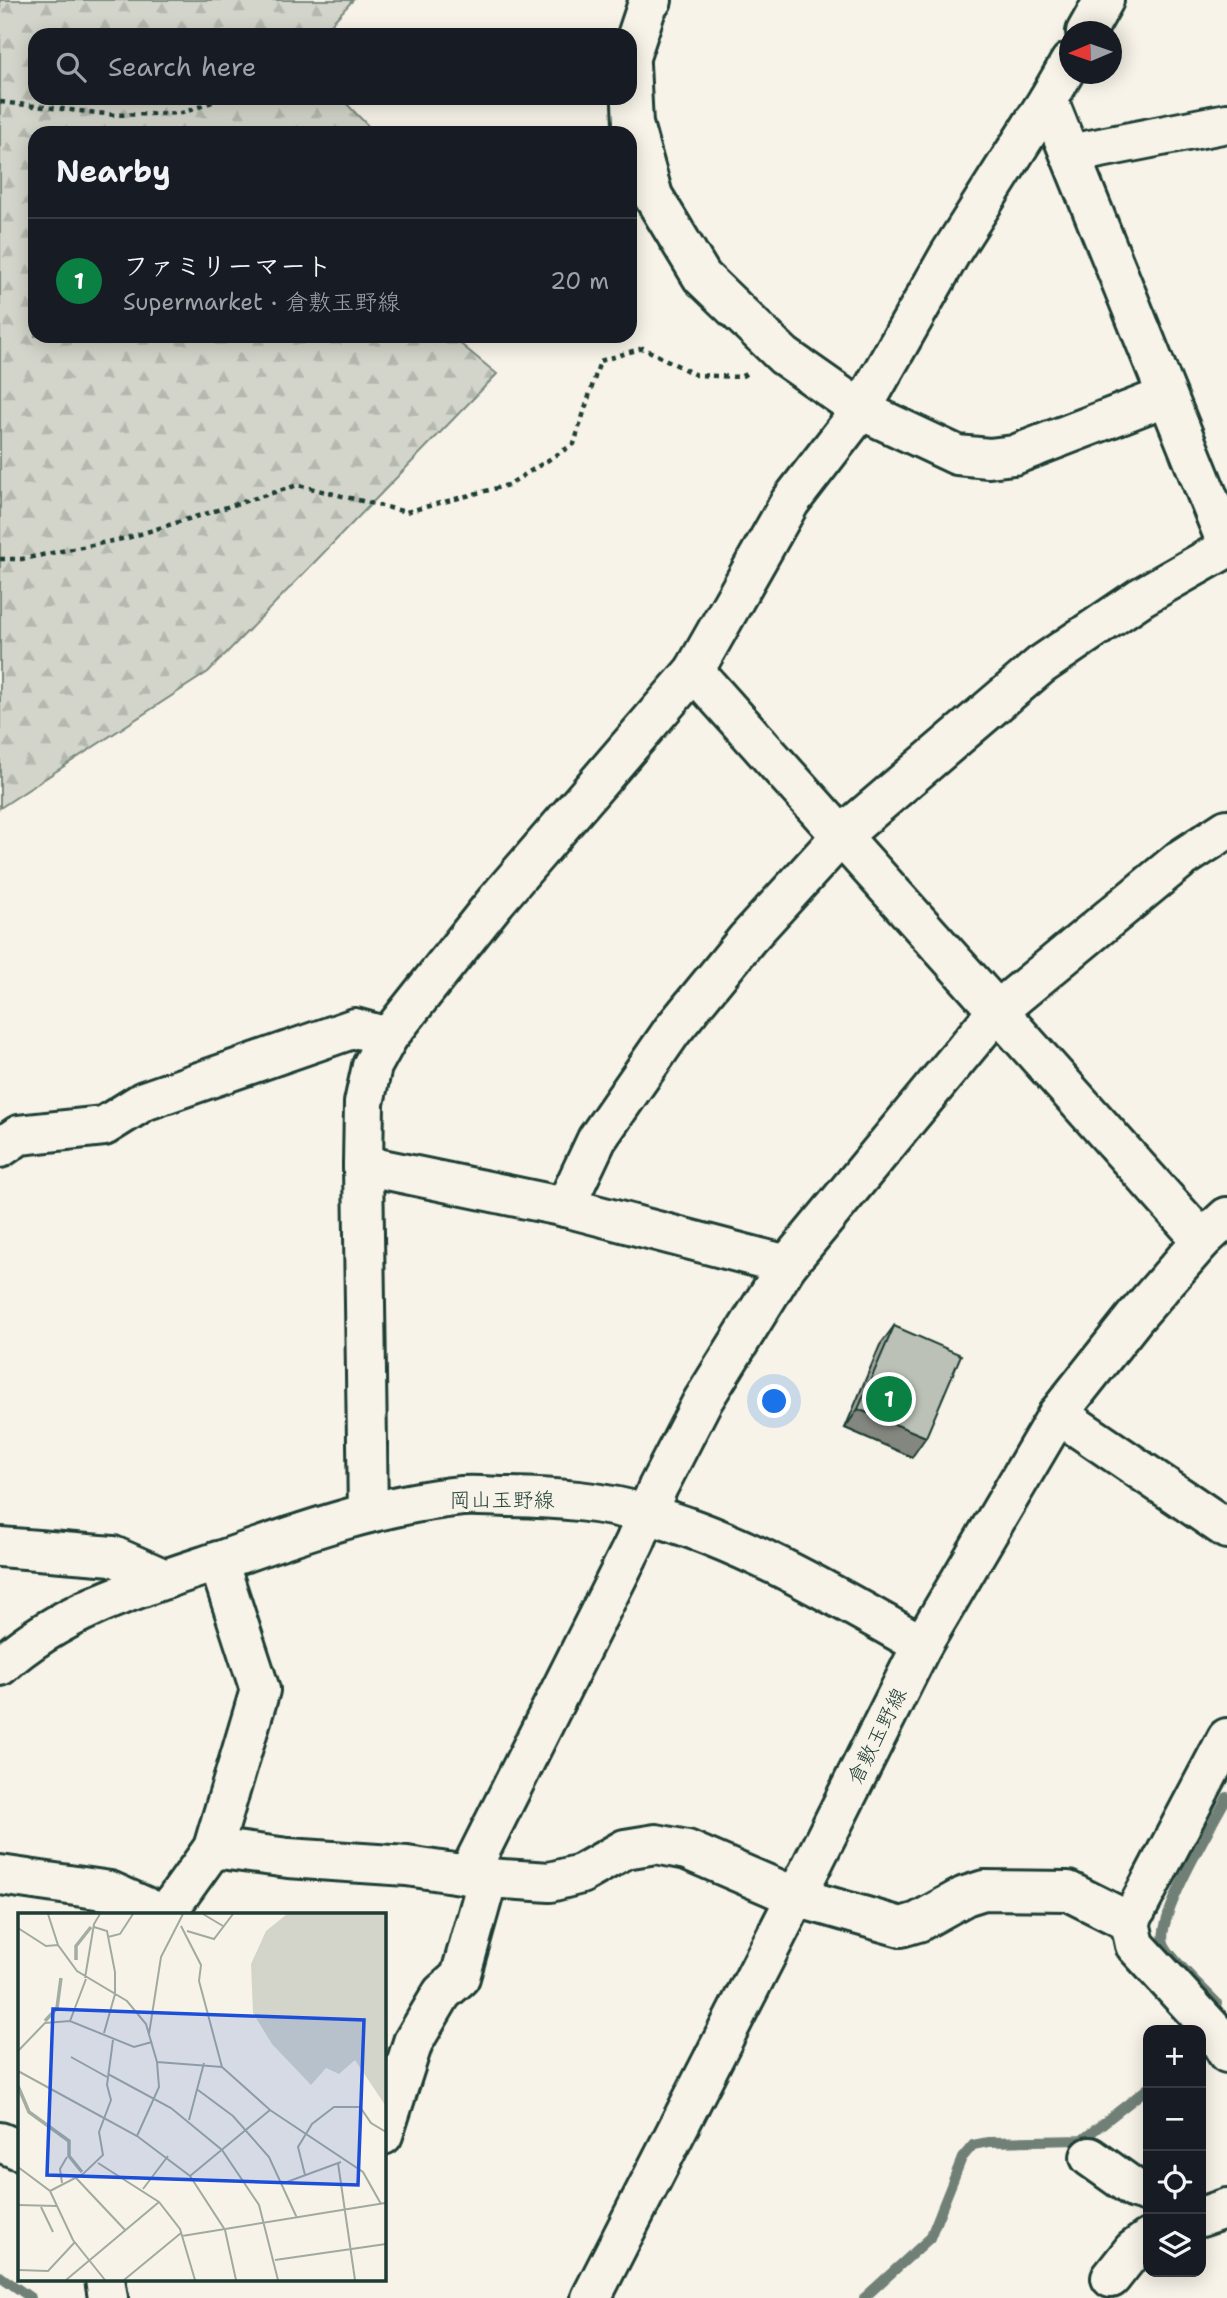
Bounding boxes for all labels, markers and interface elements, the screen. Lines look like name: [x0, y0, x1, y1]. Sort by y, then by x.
north arrow: [1059, 21, 1122, 84]
search box: [28, 28, 637, 105]
icon: search: [52, 48, 90, 86]
text: Search here: [108, 49, 257, 84]
text: Nearby: [56, 151, 171, 192]
text: ファミリーマート: [123, 248, 332, 283]
text: 1: [74, 266, 84, 296]
text: 20 m: [550, 266, 609, 296]
text: Supermarket · 倉敷玉野線: [123, 287, 400, 317]
pin: 1: [866, 1373, 912, 1425]
your location: [757, 1384, 791, 1418]
street label: 岡山玉野線: [450, 1486, 555, 1514]
street label: 倉敷玉野線: [841, 1683, 913, 1789]
inset map: [18, 1913, 385, 2280]
map controls: [1143, 2025, 1206, 2277]
button: +: [1143, 2025, 1206, 2088]
button: −: [1143, 2088, 1206, 2151]
button: locate: [1143, 2151, 1206, 2214]
button: layers: [1143, 2214, 1206, 2277]

